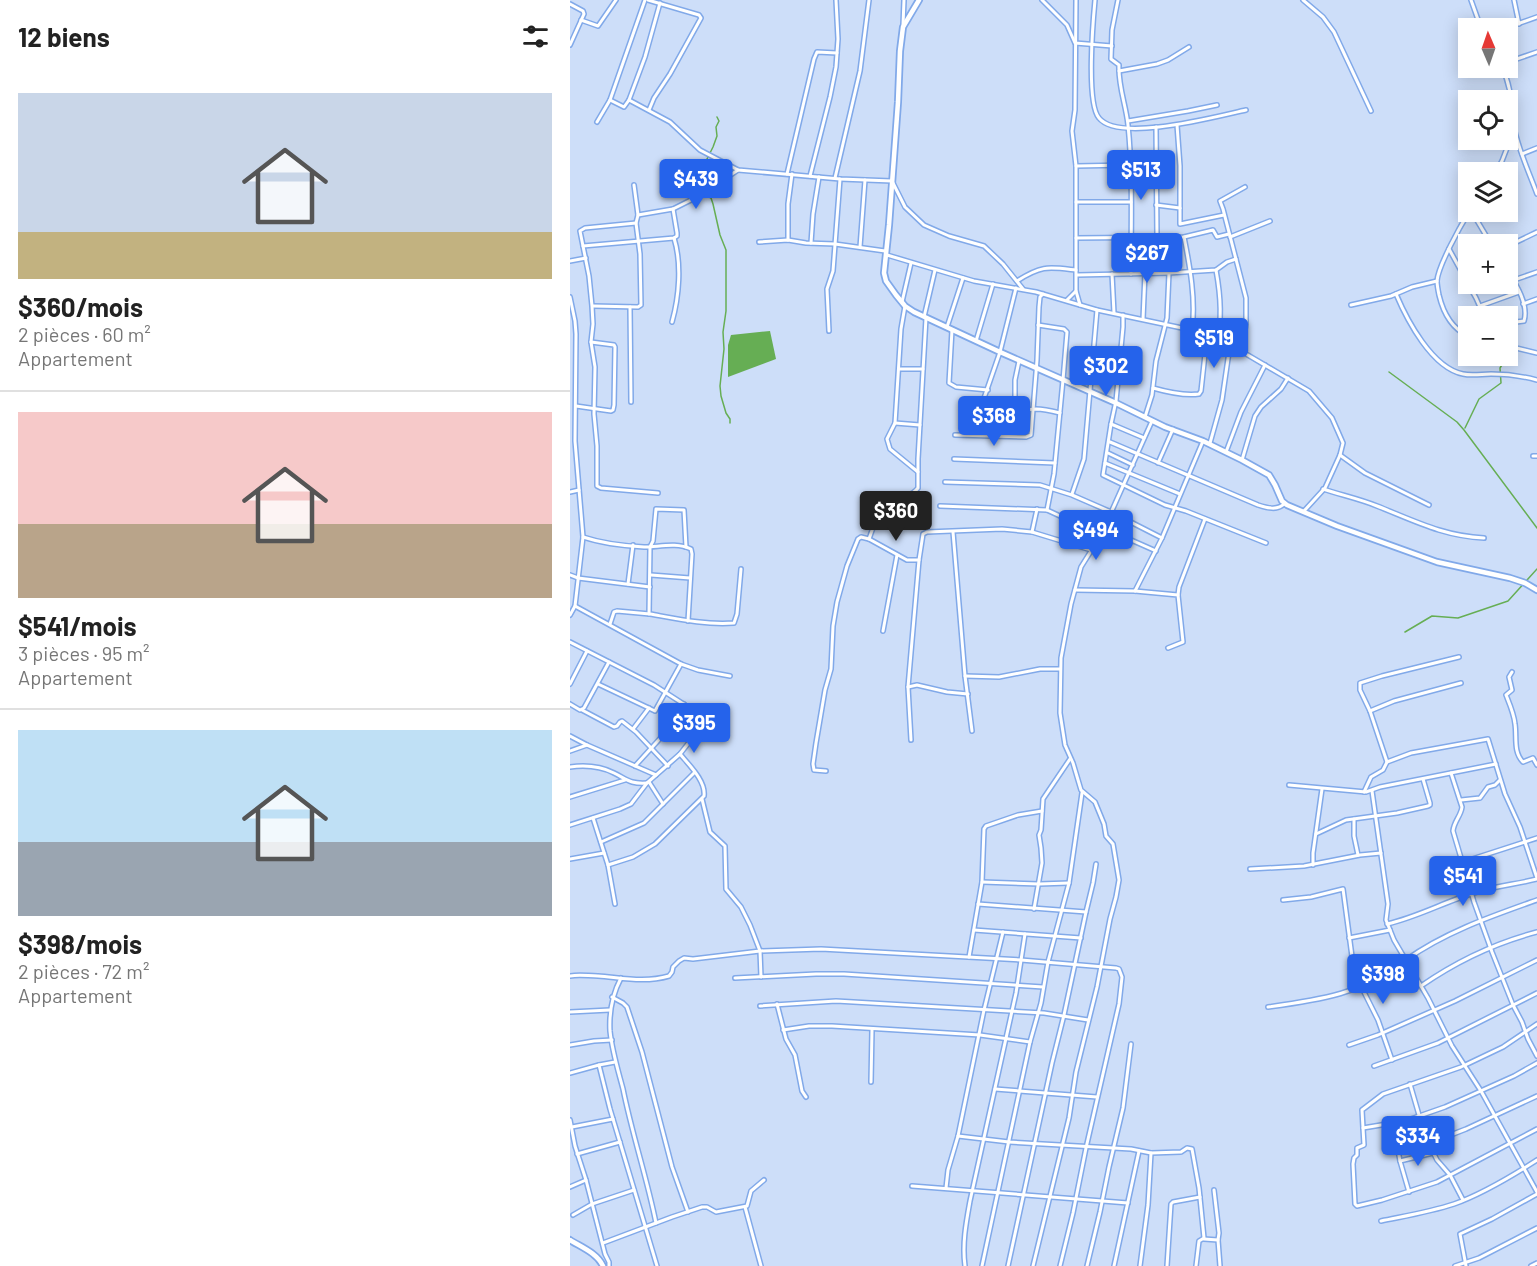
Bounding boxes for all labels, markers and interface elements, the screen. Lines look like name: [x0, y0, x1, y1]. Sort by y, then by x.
north arrow: [1458, 18, 1518, 78]
map controls: [1458, 18, 1518, 366]
icon: filters: [519, 20, 552, 53]
text: 12 biens: [18, 21, 110, 52]
button: locate: [1458, 90, 1518, 150]
icon: home: [231, 132, 339, 240]
pin: $513: [1105, 150, 1177, 201]
text: $513: [1121, 157, 1161, 181]
pin: $439: [660, 159, 732, 210]
button: layers: [1458, 162, 1518, 222]
text: $439: [674, 166, 718, 190]
pin: $267: [1111, 233, 1183, 284]
button: +: [1458, 234, 1518, 294]
text: $267: [1125, 240, 1169, 264]
text: $360/mois: [18, 291, 143, 322]
button: −: [1458, 306, 1518, 366]
pin: $519: [1178, 318, 1250, 369]
text: 2 pièces · 60 m²: [18, 322, 151, 346]
text: $519: [1194, 325, 1234, 349]
text: Appartement: [18, 346, 133, 370]
pin: $302: [1070, 346, 1142, 397]
text: $302: [1084, 353, 1128, 377]
pin: $368: [958, 396, 1030, 447]
text: $368: [972, 403, 1016, 427]
icon: home: [231, 451, 339, 559]
pin: $360: [860, 491, 932, 542]
text: $360: [874, 498, 918, 522]
pin: $494: [1060, 510, 1132, 561]
text: $494: [1073, 517, 1119, 541]
text: $541/mois: [18, 610, 137, 641]
text: 3 pièces · 95 m²: [18, 641, 150, 665]
text: Appartement: [18, 665, 133, 689]
pin: $395: [658, 703, 730, 754]
text: $395: [672, 710, 716, 734]
icon: home: [231, 769, 339, 877]
pin: $541: [1427, 856, 1499, 907]
text: $541: [1443, 863, 1483, 887]
text: $398/mois: [18, 928, 142, 959]
pin: $398: [1347, 954, 1419, 1005]
text: 2 pièces · 72 m²: [18, 959, 149, 983]
text: $398: [1361, 961, 1405, 985]
text: Appartement: [18, 983, 133, 1007]
pin: $334: [1382, 1116, 1454, 1167]
text: $334: [1395, 1123, 1441, 1147]

